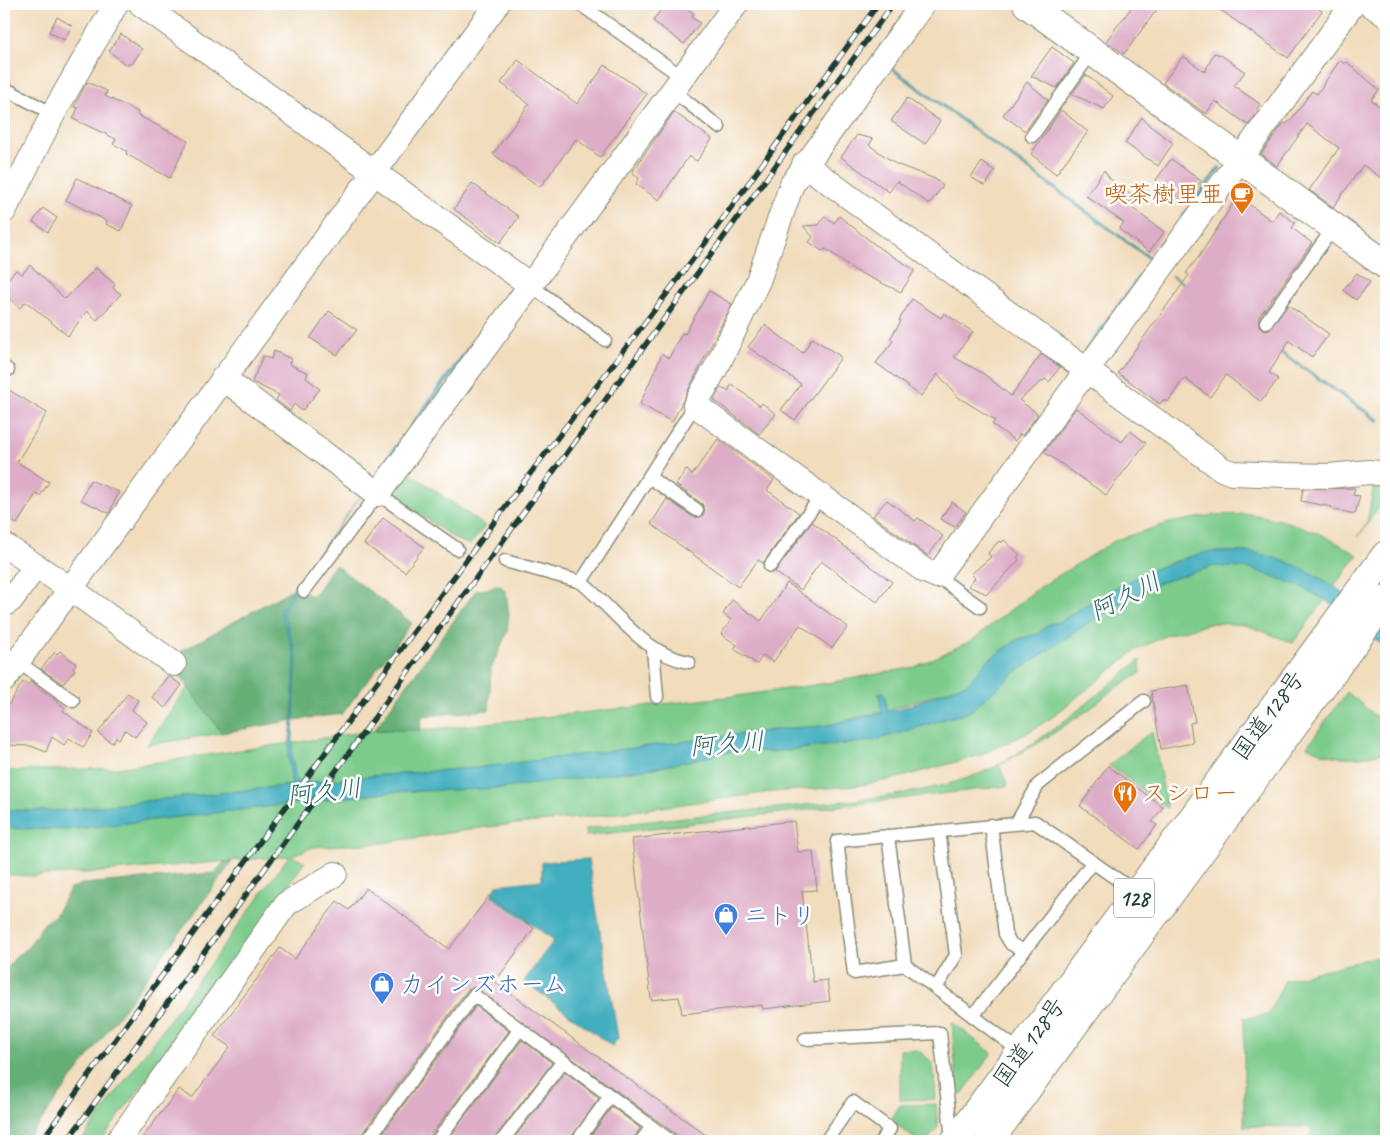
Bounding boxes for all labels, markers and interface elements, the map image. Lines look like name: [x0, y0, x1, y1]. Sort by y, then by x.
place label: 喫茶樹里亜: [1104, 179, 1224, 209]
cafe icon: 喫茶樹里亜: [1229, 181, 1255, 215]
water label: 阿久川: [1085, 566, 1166, 628]
street label: 国道128号: [1225, 664, 1311, 766]
water label: 阿久川: [688, 725, 766, 763]
water label: 阿久川: [285, 772, 363, 812]
place label: スシロー: [1142, 778, 1238, 808]
restaurant icon: スシロー: [1112, 780, 1138, 814]
road number: 128: [1114, 878, 1154, 918]
place label: ニトリ: [744, 900, 816, 930]
shop icon: ニトリ: [713, 902, 739, 936]
place label: カインズホーム: [400, 969, 567, 999]
shop icon: カインズホーム: [369, 971, 395, 1005]
street label: 国道128号: [986, 991, 1072, 1093]

